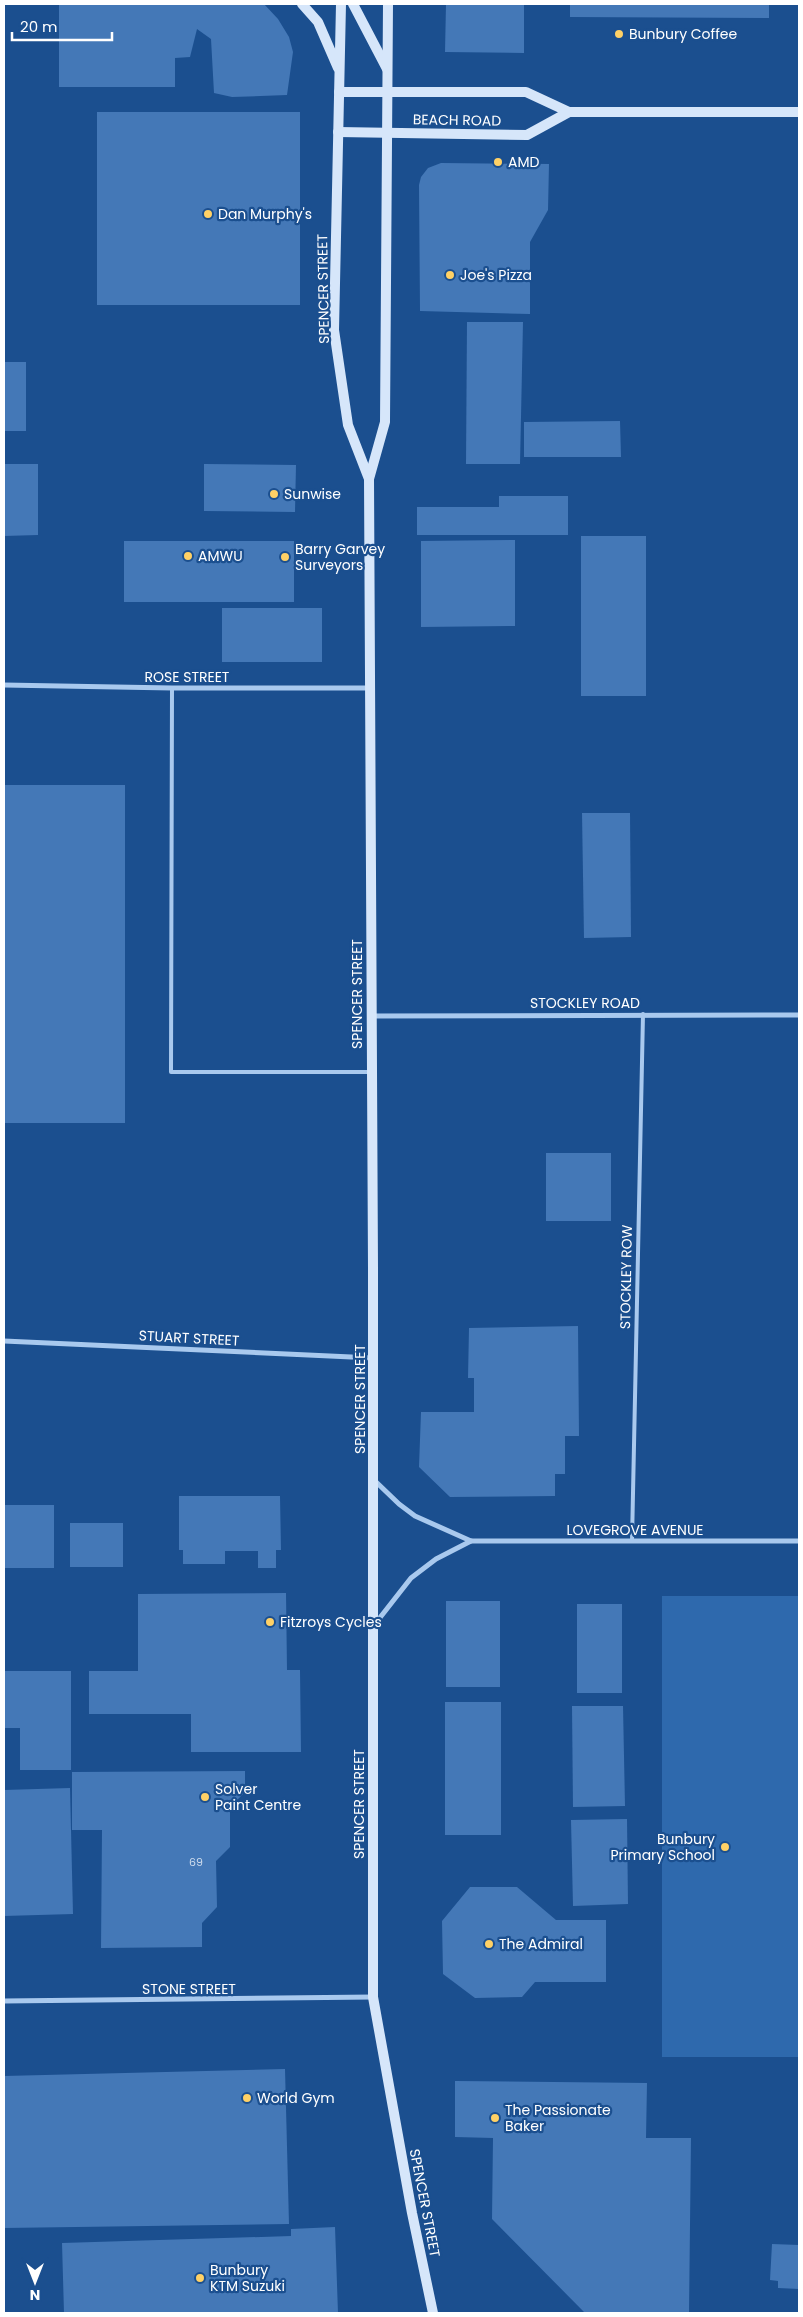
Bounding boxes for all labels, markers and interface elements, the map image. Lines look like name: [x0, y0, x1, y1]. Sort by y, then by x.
scale bar: [12, 10, 112, 42]
text: 20 m: [20, 16, 58, 37]
place label: Bunbury Coffee: [629, 24, 737, 44]
marker: Bunbury Coffee: [613, 28, 625, 40]
street label: BEACH ROAD: [413, 109, 501, 131]
place label: AMD: [508, 152, 539, 172]
marker: AMD: [492, 156, 504, 168]
place label: Dan Murphy's: [218, 204, 312, 224]
marker: Dan Murphy's: [202, 208, 214, 220]
street label: SPENCER STREET: [312, 234, 334, 344]
place label: Joe's Pizza: [460, 265, 532, 285]
marker: Joe's Pizza: [444, 269, 456, 281]
place label: Sunwise: [284, 484, 341, 504]
marker: Sunwise: [268, 488, 280, 500]
place label: Barry Garvey Surveyors: [295, 539, 385, 575]
place label: AMWU: [198, 546, 243, 566]
marker: AMWU: [182, 550, 194, 562]
marker: Barry Garvey Surveyors: [279, 551, 291, 563]
street label: ROSE STREET: [145, 667, 230, 687]
street label: SPENCER STREET: [347, 939, 367, 1049]
street label: STOCKLEY ROAD: [530, 993, 640, 1013]
street label: STOCKLEY ROW: [615, 1224, 637, 1329]
street label: STUART STREET: [138, 1325, 240, 1351]
street label: SPENCER STREET: [350, 1344, 370, 1454]
street label: LOVEGROVE AVENUE: [566, 1520, 704, 1540]
place label: Fitzroys Cycles: [280, 1612, 382, 1632]
marker: Fitzroys Cycles: [264, 1616, 276, 1628]
street label: SPENCER STREET: [349, 1749, 369, 1859]
place label: Solver Paint Centre: [215, 1779, 302, 1815]
marker: Solver Paint Centre: [199, 1791, 211, 1803]
place label: Bunbury Primary School: [610, 1829, 715, 1865]
marker: Bunbury Primary School: [719, 1841, 731, 1853]
house number: 69: [189, 1854, 203, 1870]
place label: The Admiral: [499, 1934, 583, 1954]
marker: The Admiral: [483, 1938, 495, 1950]
street label: STONE STREET: [142, 1979, 236, 1999]
place label: World Gym: [257, 2088, 335, 2108]
marker: World Gym: [241, 2092, 253, 2104]
place label: The Passionate Baker: [505, 2100, 611, 2136]
marker: The Passionate Baker: [489, 2112, 501, 2124]
street label: SPENCER STREET: [405, 2147, 445, 2259]
north arrow: [10, 2257, 60, 2307]
place label: Bunbury KTM Suzuki: [210, 2260, 285, 2296]
marker: Bunbury KTM Suzuki: [194, 2272, 206, 2284]
text: N: [30, 2285, 40, 2305]

